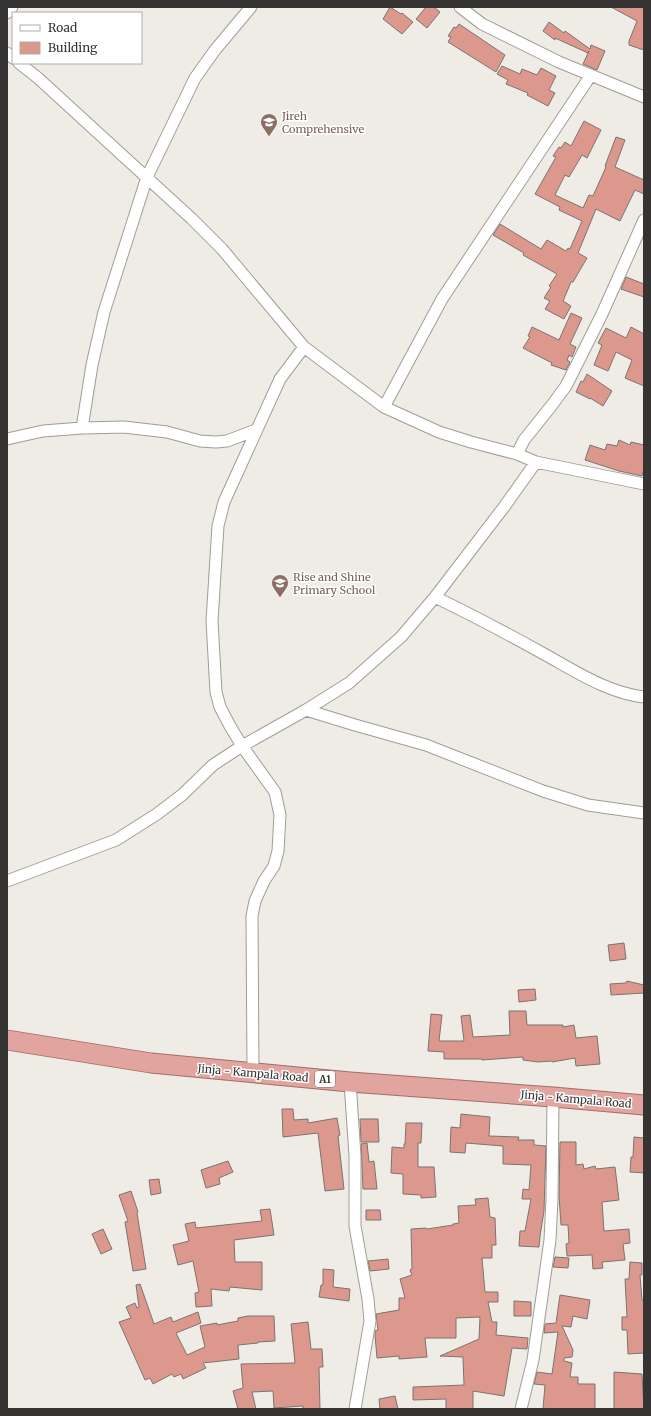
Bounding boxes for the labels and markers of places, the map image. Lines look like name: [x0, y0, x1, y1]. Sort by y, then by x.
place label: Jireh Comprehensive: [281, 109, 364, 136]
school or university icon: Jireh Comprehensive: [259, 112, 279, 137]
place label: Rise and Shine Primary School: [293, 570, 376, 597]
school or university icon: Rise and Shine Primary School: [270, 573, 290, 598]

